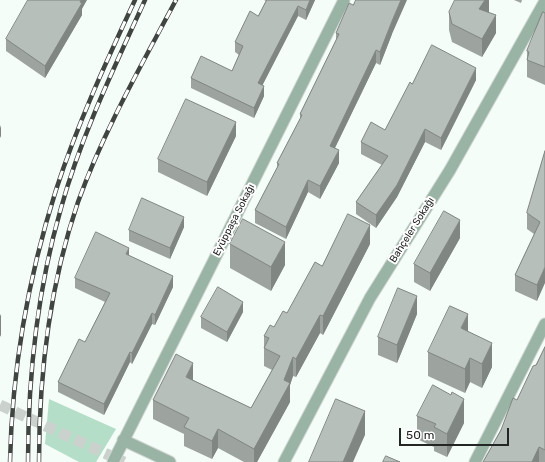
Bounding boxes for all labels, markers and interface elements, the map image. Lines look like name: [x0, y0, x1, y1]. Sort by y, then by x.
street label: Eyüppaşa Sokağı: [211, 182, 257, 258]
street label: Bahçeler Sokağı: [387, 195, 437, 265]
scale bar: [401, 420, 511, 446]
text: 50 m: [406, 428, 434, 442]

